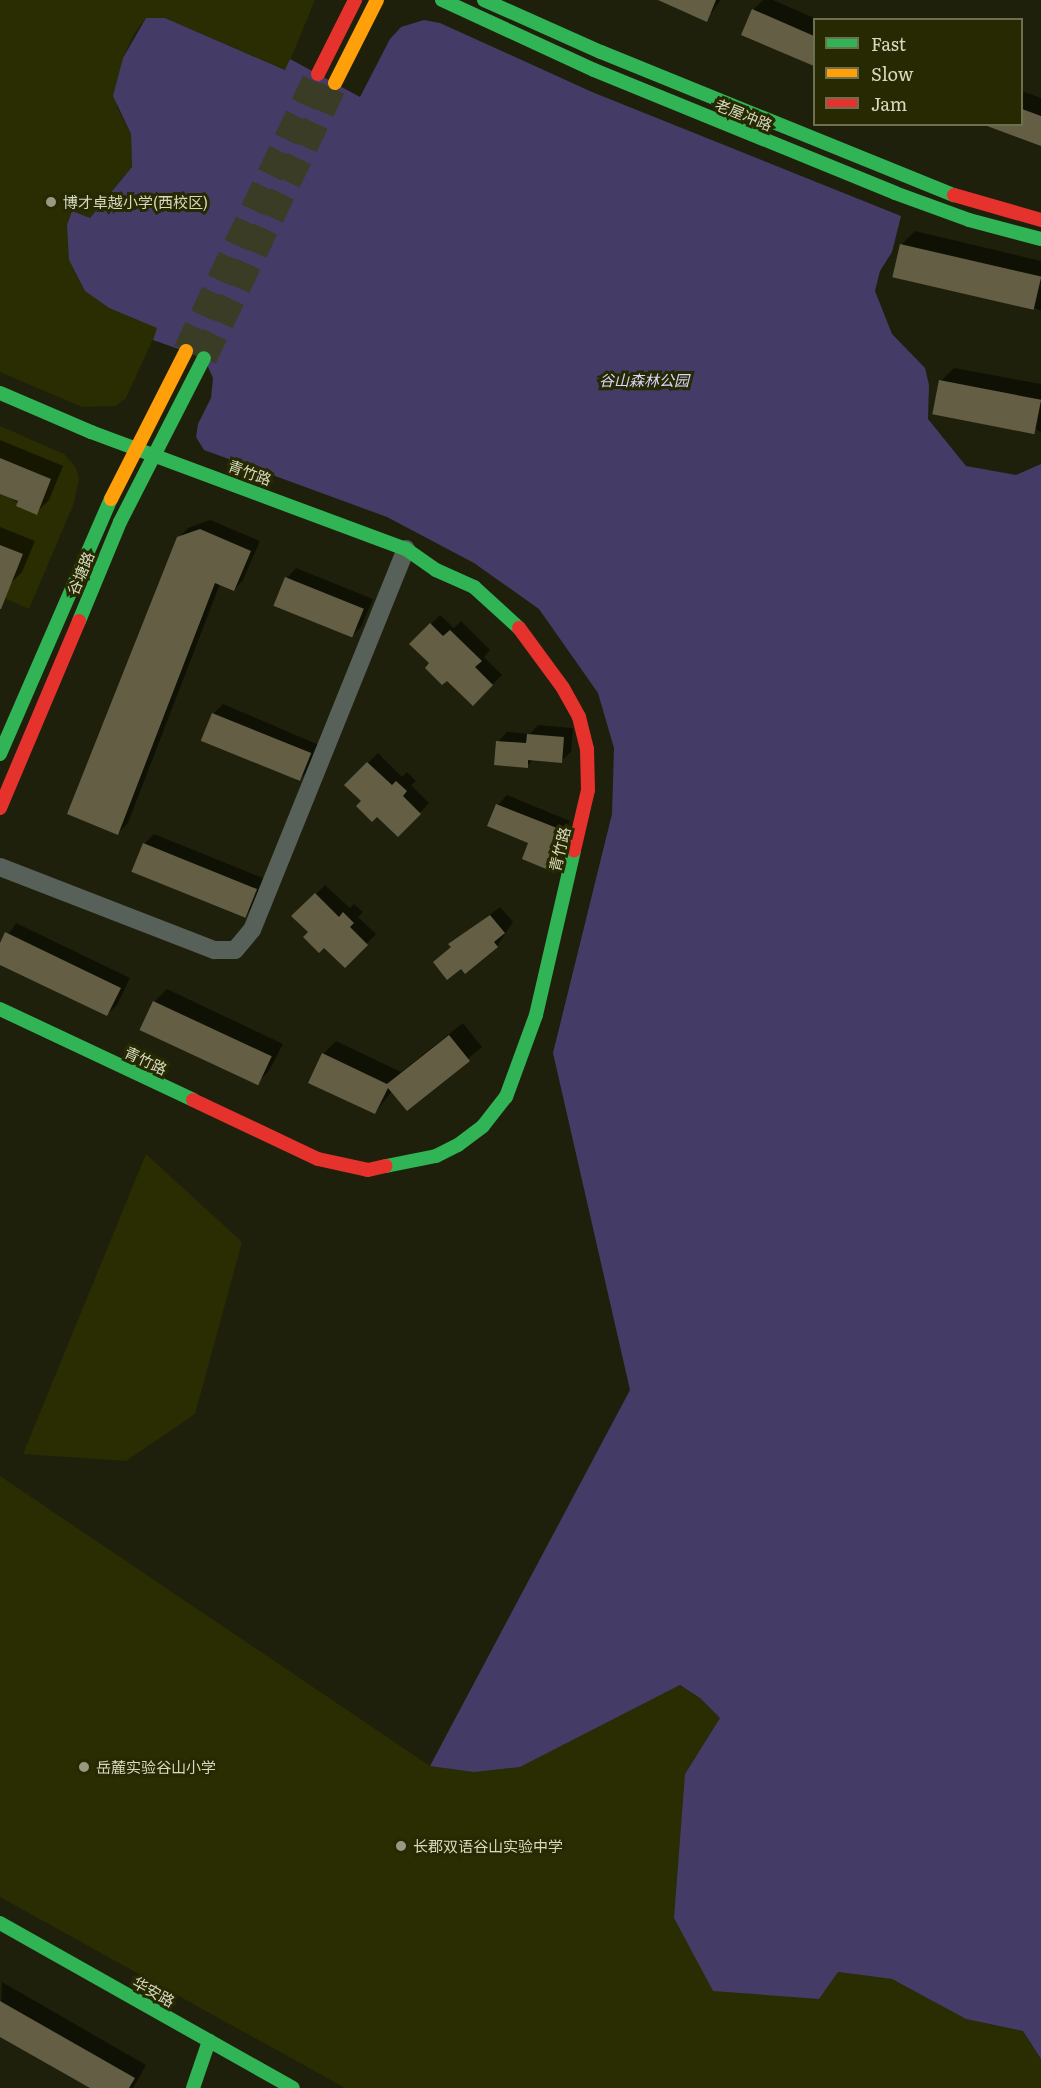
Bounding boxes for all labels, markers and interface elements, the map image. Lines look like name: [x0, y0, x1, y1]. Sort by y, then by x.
legend: [813, 18, 1023, 126]
text: Fast: [871, 30, 906, 57]
text: Slow: [871, 60, 913, 87]
text: Jam: [871, 90, 907, 117]
street label: 老屋冲路: [713, 94, 775, 134]
place label: 博才卓越小学(西校区): [63, 193, 208, 211]
marker: 博才卓越小学(西校区): [44, 195, 58, 209]
park label: 谷山森林公园: [599, 371, 689, 389]
street label: 青竹路: [226, 456, 274, 488]
street label: 谷塘路: [63, 549, 97, 597]
street label: 青竹路: [545, 825, 573, 873]
street label: 青竹路: [122, 1042, 170, 1078]
place label: 岳麓实验谷山小学: [96, 1758, 216, 1776]
marker: 岳麓实验谷山小学: [77, 1760, 91, 1774]
place label: 长郡双语谷山实验中学: [413, 1837, 563, 1855]
marker: 长郡双语谷山实验中学: [394, 1839, 408, 1853]
street label: 华安路: [130, 1972, 178, 2010]

